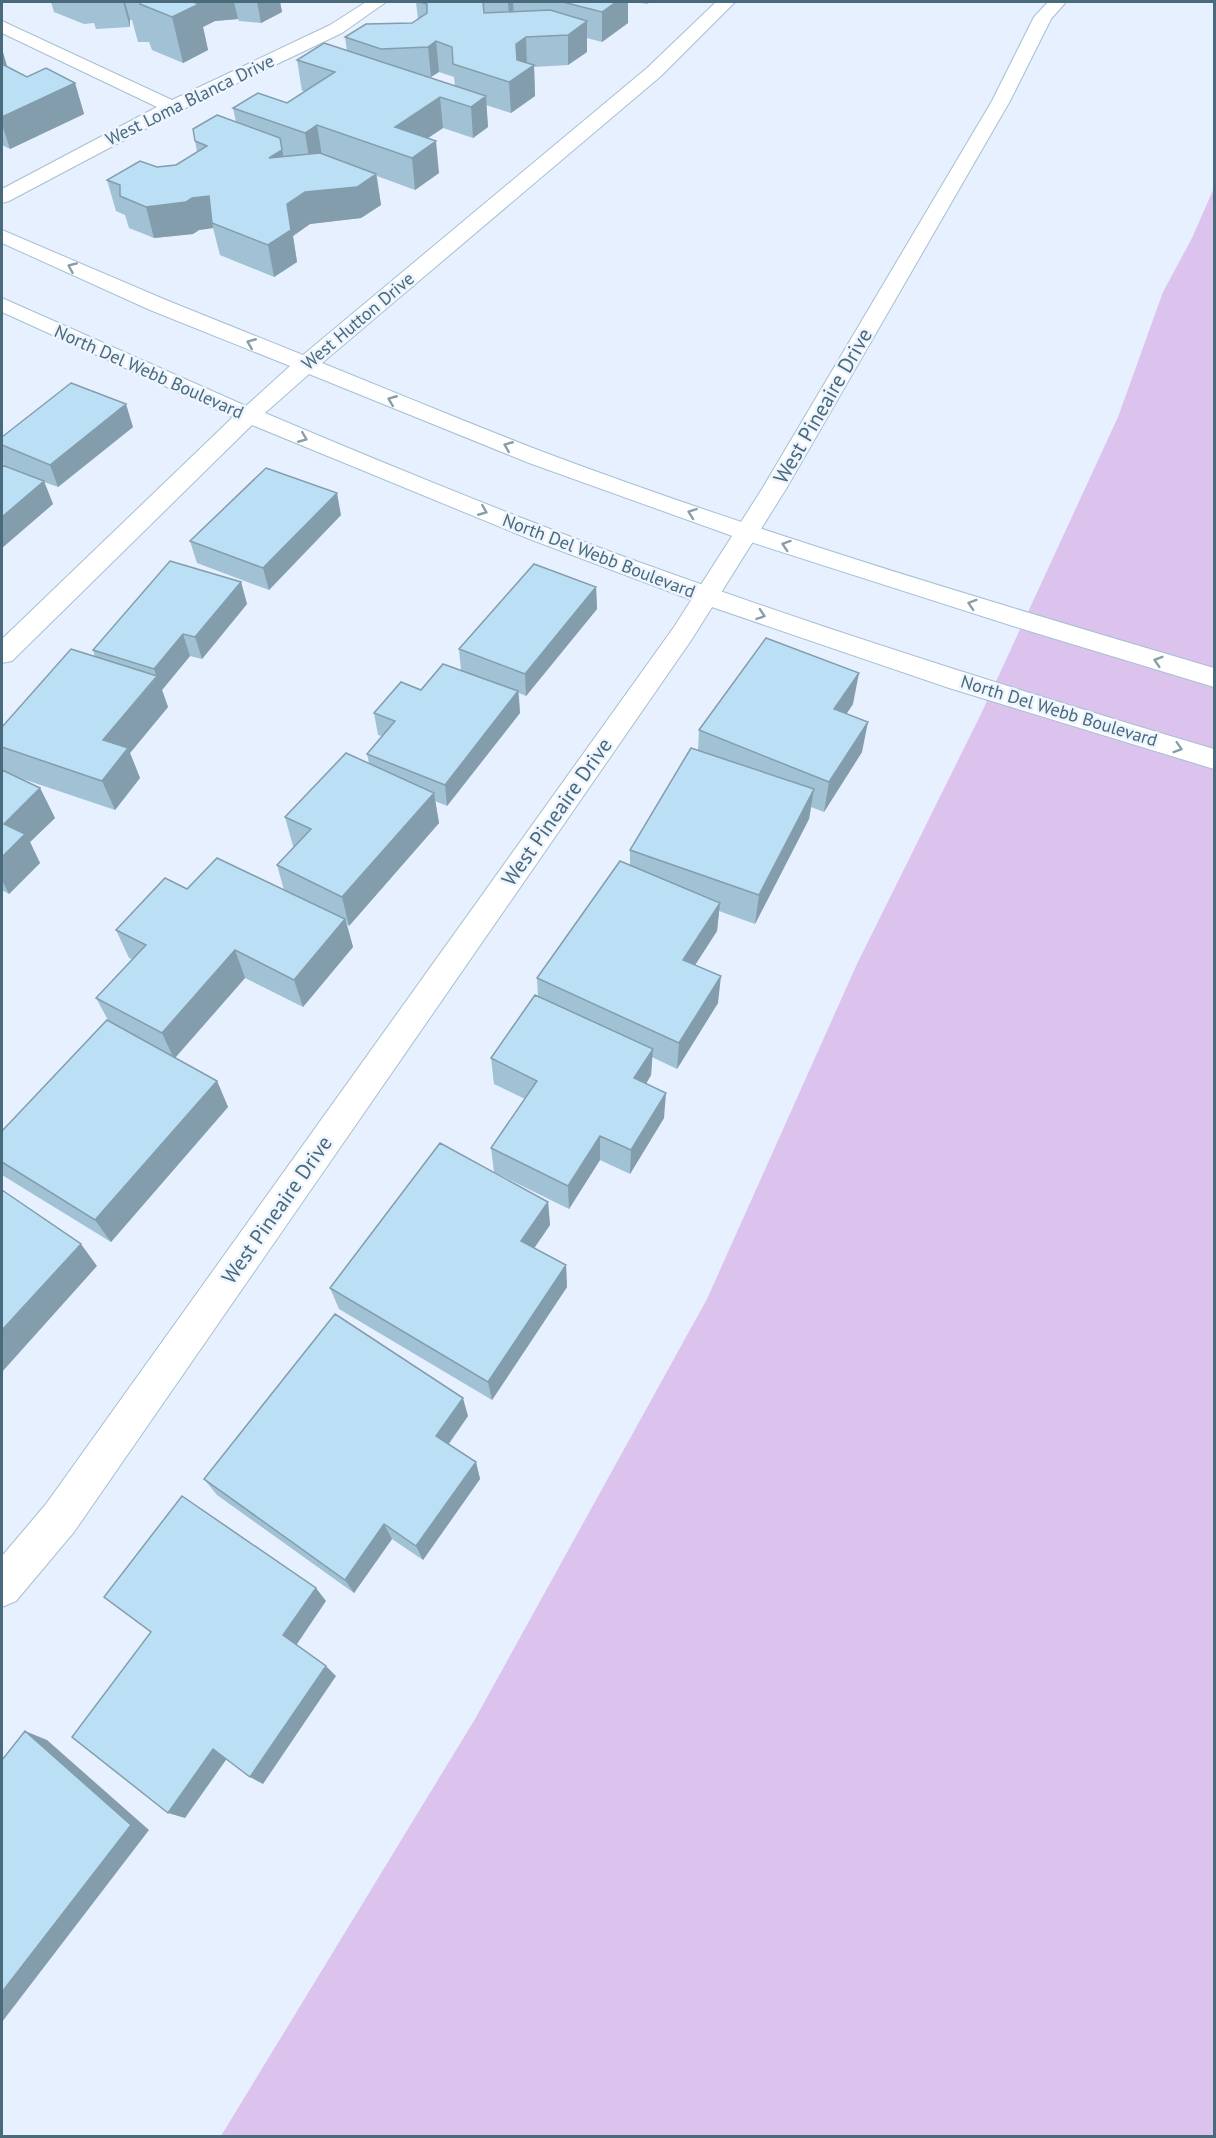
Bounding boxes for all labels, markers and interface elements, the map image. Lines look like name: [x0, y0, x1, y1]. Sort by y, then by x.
street label: West Loma Blanca Drive: [102, 49, 278, 150]
one-way arrow: [67, 262, 78, 274]
street label: West Hutton Drive: [297, 267, 419, 374]
street label: North Del Webb Boulevard: [51, 319, 247, 424]
street label: West Pineaire Drive: [767, 323, 878, 488]
one-way arrow: [247, 338, 258, 350]
one-way arrow: [387, 395, 398, 407]
one-way arrow: [296, 431, 307, 443]
one-way arrow: [504, 441, 515, 453]
one-way arrow: [478, 504, 488, 517]
one-way arrow: [687, 507, 698, 520]
street label: North Del Webb Boulevard: [500, 508, 699, 603]
one-way arrow: [781, 540, 792, 552]
one-way arrow: [967, 599, 978, 612]
one-way arrow: [755, 607, 766, 620]
one-way arrow: [1154, 656, 1164, 668]
street label: North Del Webb Boulevard: [958, 670, 1160, 751]
street label: West Pineaire Drive: [495, 732, 618, 891]
one-way arrow: [1172, 741, 1183, 753]
street label: West Pineaire Drive: [215, 1130, 338, 1289]

